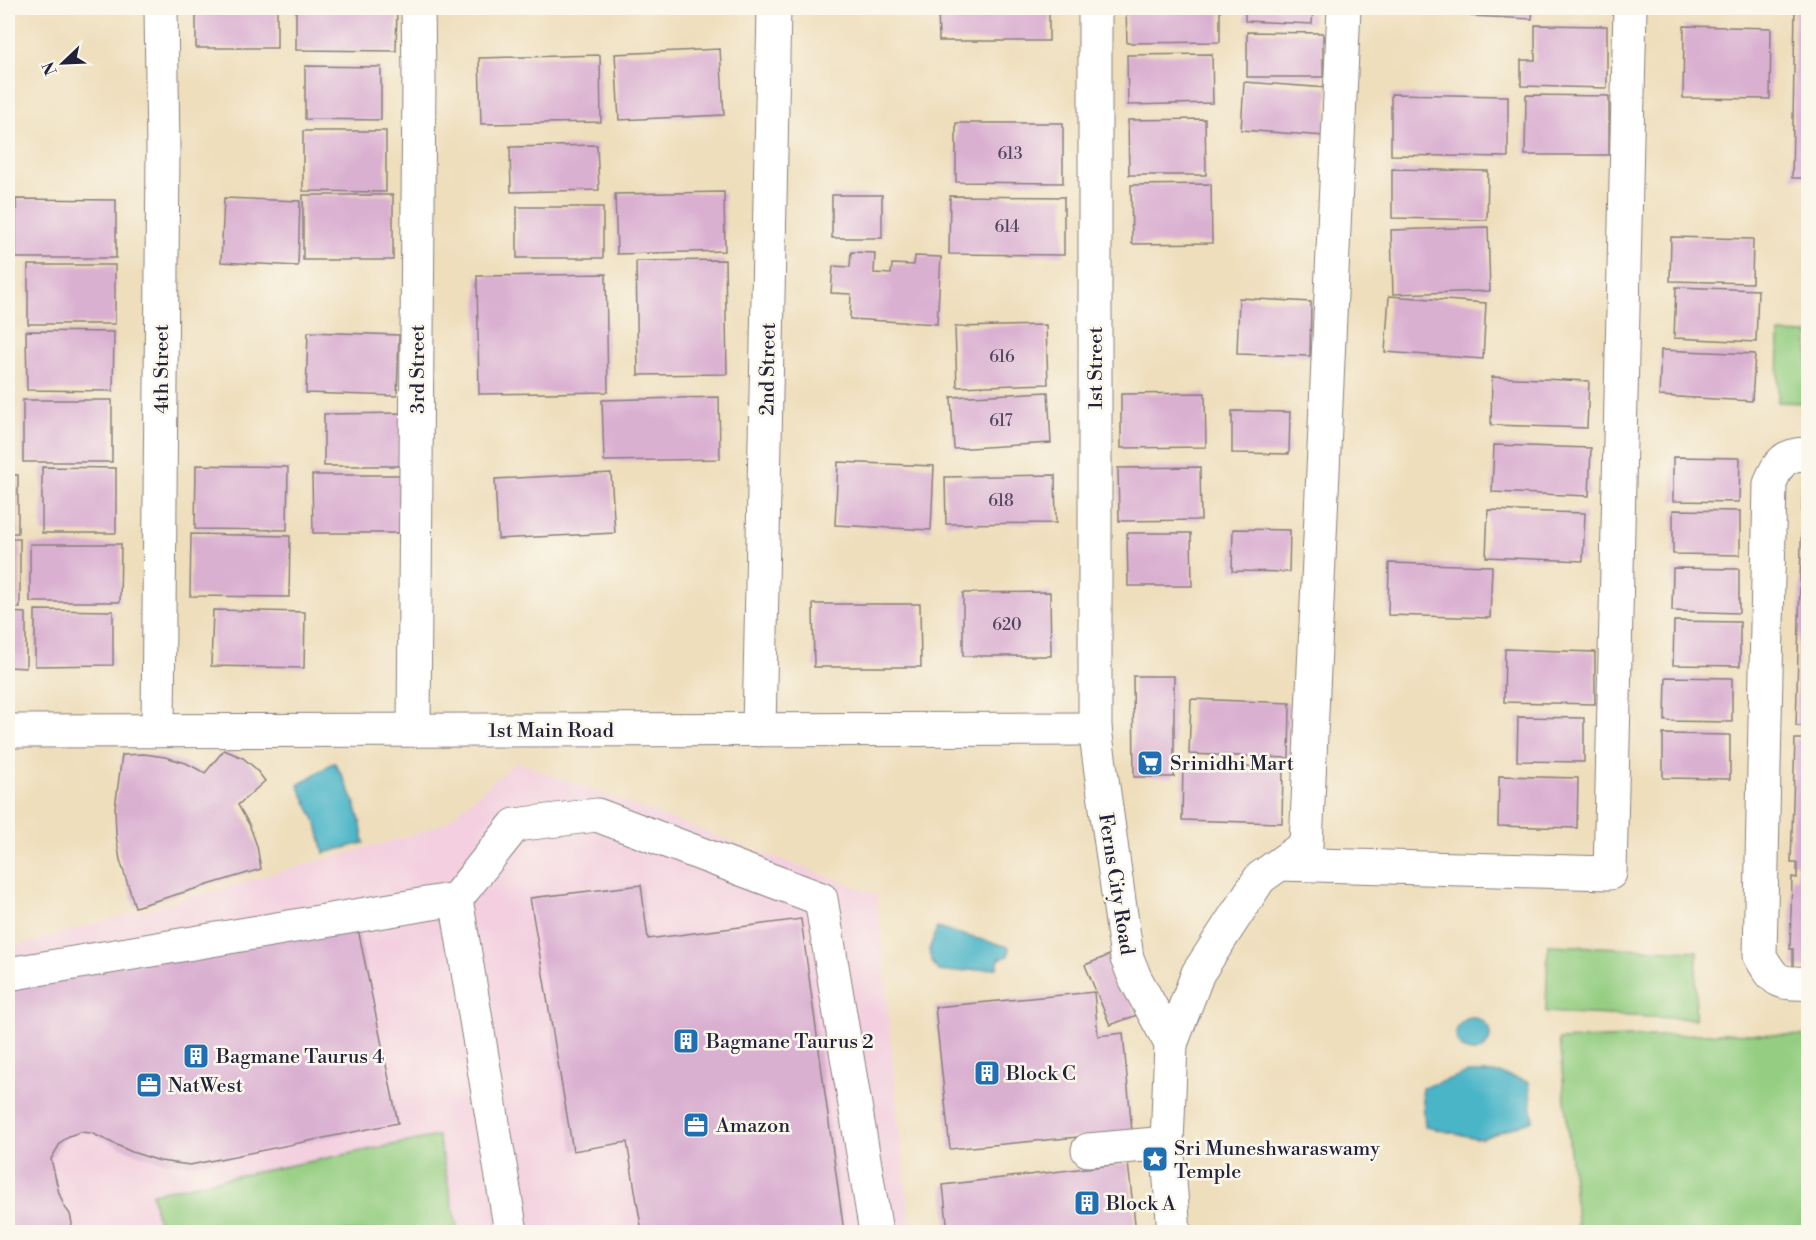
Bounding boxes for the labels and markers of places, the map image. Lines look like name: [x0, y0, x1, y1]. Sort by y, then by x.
supermarket icon: Srinidhi Mart: [1135, 748, 1165, 778]
place label: Srinidhi Mart: [1170, 752, 1294, 777]
building icon: Bagmane Taurus 2: [671, 1026, 701, 1056]
place label: Bagmane Taurus 2: [705, 1030, 874, 1055]
building icon: Bagmane Taurus 4: [181, 1041, 211, 1071]
place label: Bagmane Taurus 4: [215, 1045, 384, 1070]
building icon: Block C: [972, 1058, 1002, 1088]
place label: Block C: [1005, 1062, 1076, 1087]
office icon: NatWest: [134, 1070, 164, 1100]
place label: NatWest: [168, 1074, 243, 1099]
office icon: Amazon: [681, 1110, 711, 1140]
place label: Amazon: [715, 1114, 790, 1139]
place label: Sri Muneshwaraswamy Temple: [1174, 1137, 1380, 1185]
place icon: Sri Muneshwaraswamy Temple: [1140, 1144, 1170, 1174]
building icon: Block A: [1072, 1188, 1102, 1218]
place label: Block A: [1105, 1192, 1177, 1217]

